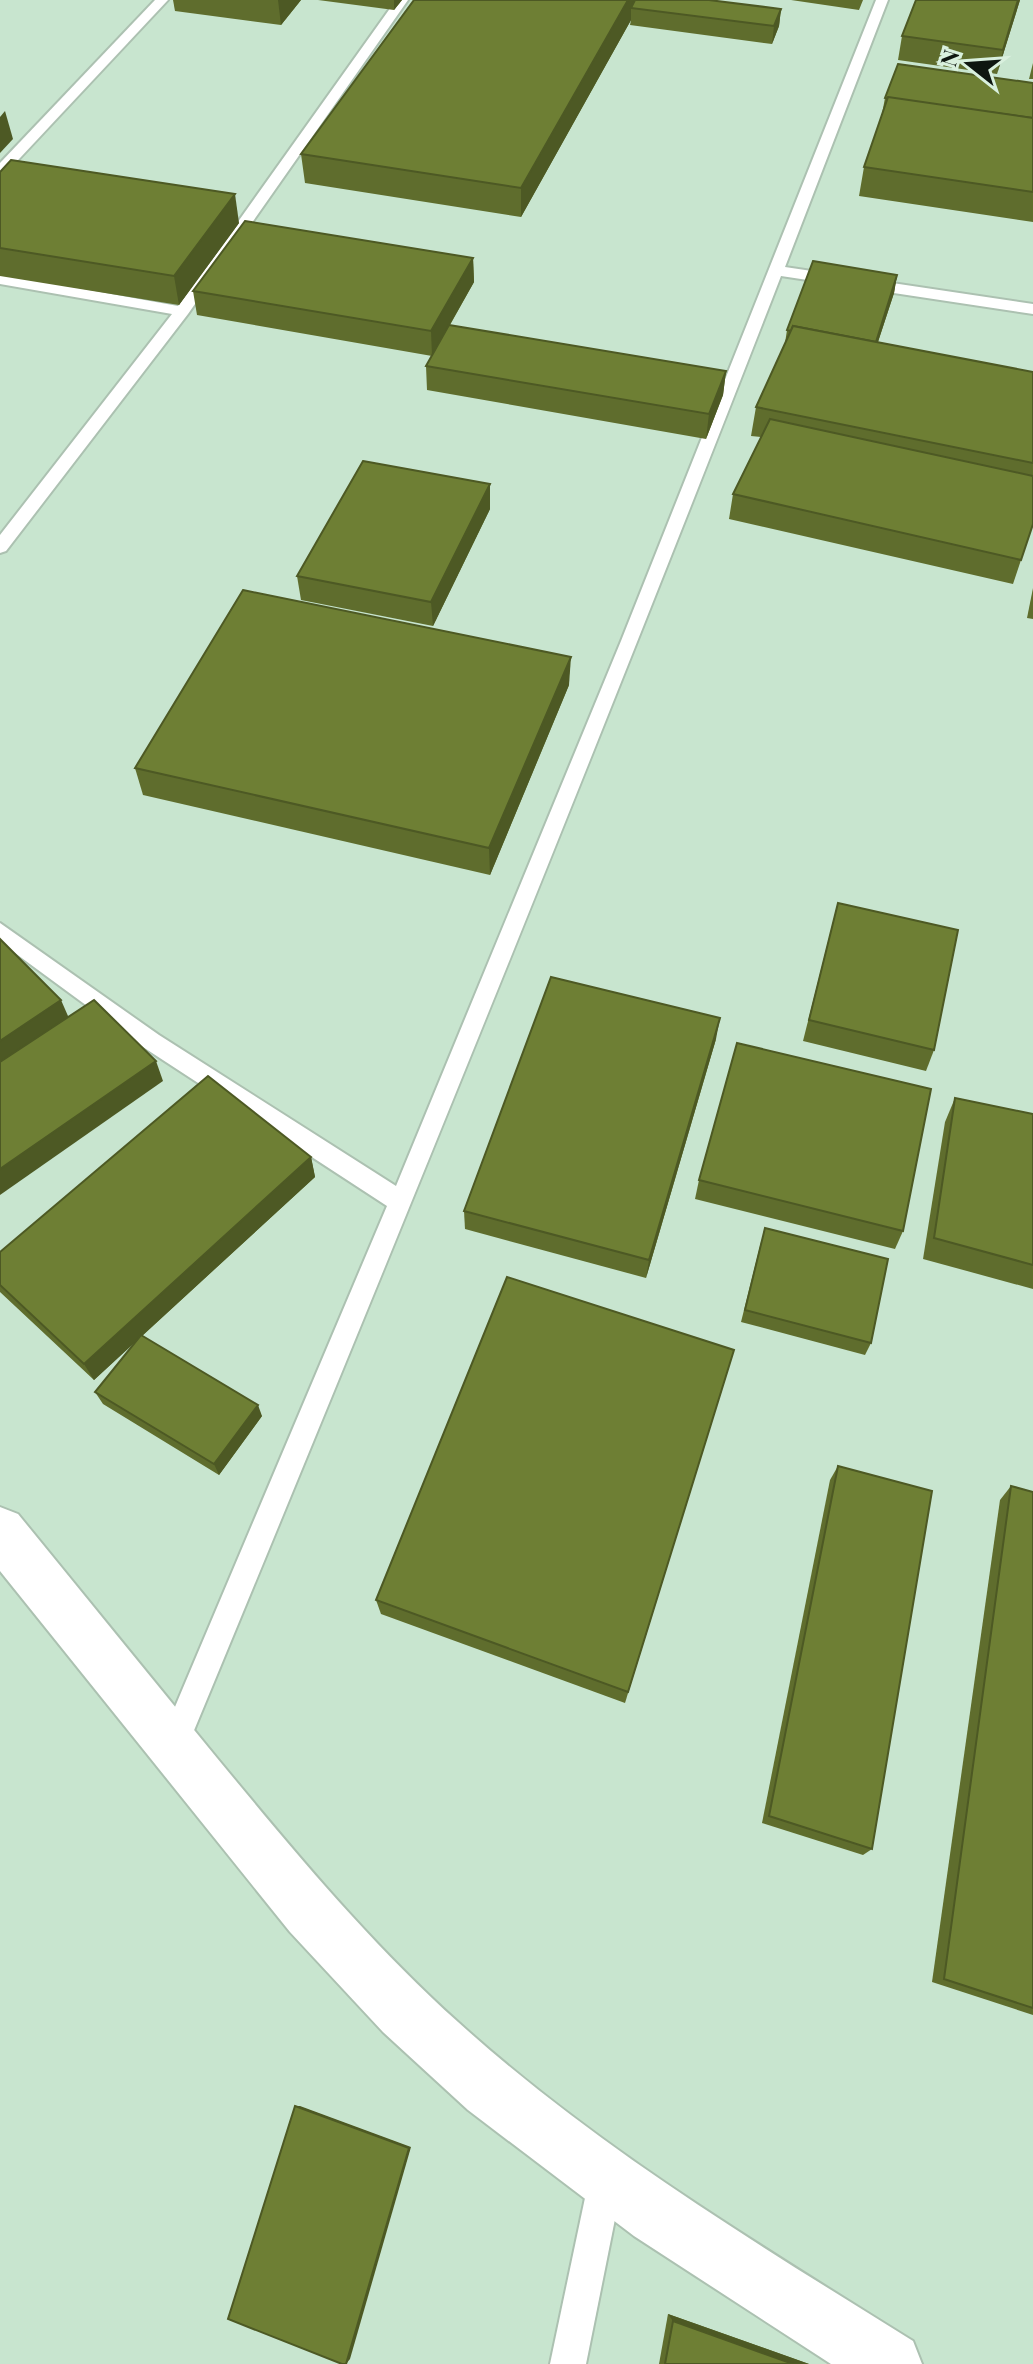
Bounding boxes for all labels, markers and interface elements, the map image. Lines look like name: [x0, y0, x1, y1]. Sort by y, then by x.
north arrow: [929, 24, 1009, 104]
text: N: [932, 46, 966, 70]

